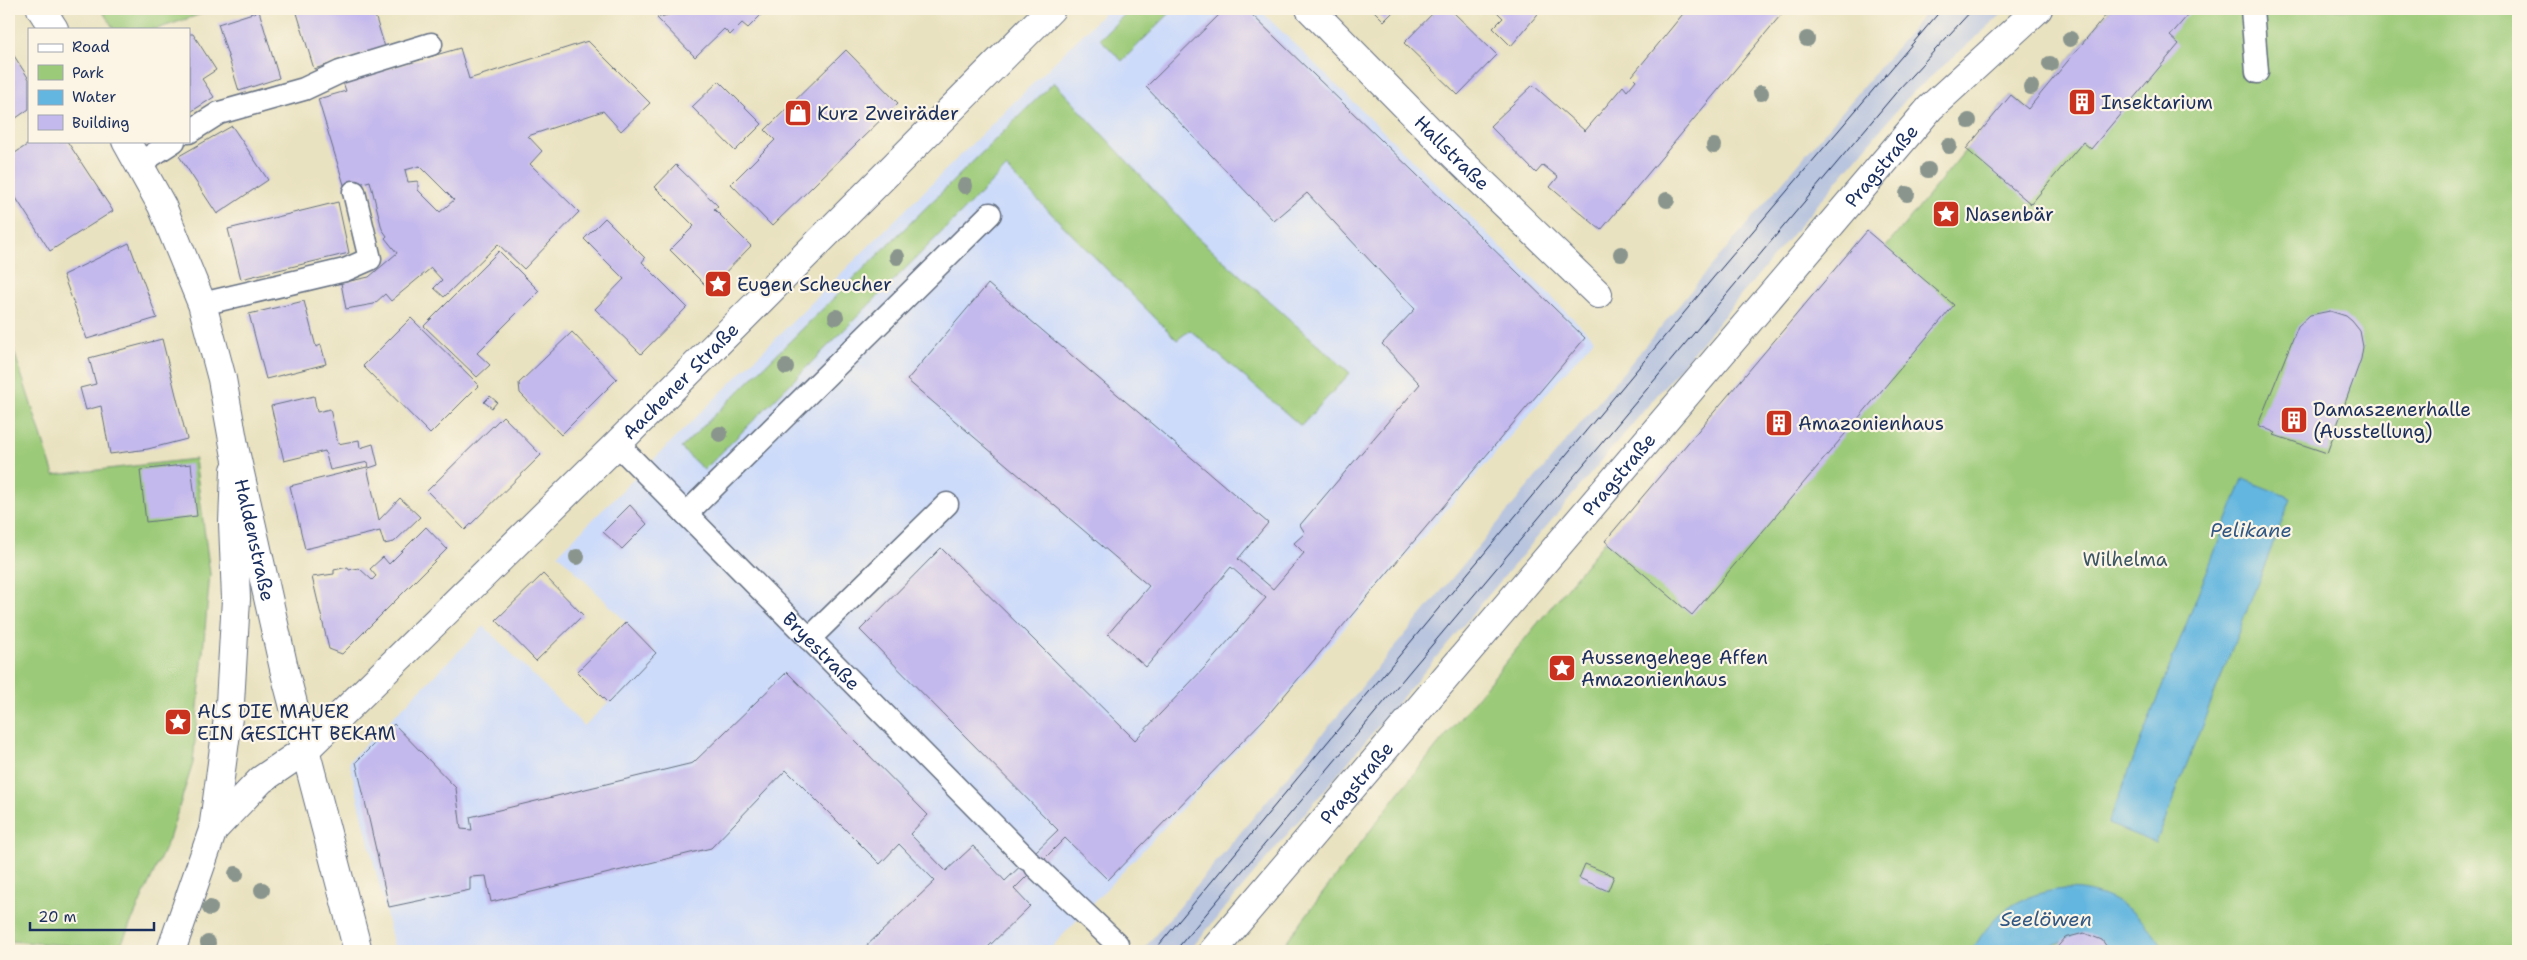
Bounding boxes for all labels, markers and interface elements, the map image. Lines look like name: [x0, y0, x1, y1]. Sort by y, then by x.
legend: [28, 28, 190, 142]
text: Road: [72, 37, 110, 57]
text: Park: [72, 63, 104, 83]
text: Water: [72, 87, 116, 107]
building icon: Insektarium: [2067, 87, 2097, 117]
place label: Insektarium: [2101, 90, 2213, 115]
shop icon: Kurz Zweiräder: [783, 98, 813, 128]
place label: Kurz Zweiräder: [817, 101, 959, 126]
street label: Hallstraße: [1409, 110, 1495, 195]
text: Building: [72, 113, 129, 133]
street label: Pragstraße: [1839, 119, 1923, 212]
place icon: Nasenbär: [1931, 199, 1961, 229]
place label: Nasenbär: [1965, 202, 2054, 227]
place icon: Eugen Scheucher: [703, 269, 733, 299]
place label: Eugen Scheucher: [737, 272, 892, 297]
street label: Aachener Straße: [616, 317, 744, 445]
place label: Damaszenerhalle (Ausstellung): [2313, 397, 2471, 444]
building icon: Damaszenerhalle (Ausstellung): [2279, 405, 2309, 435]
building icon: Amazonienhaus: [1764, 408, 1794, 438]
place label: Amazonienhaus: [1798, 411, 1944, 436]
street label: Pragstraße: [1576, 427, 1661, 521]
street label: Haldenstraße: [229, 476, 281, 603]
water label: Pelikane: [2210, 517, 2292, 543]
park label: Wilhelma: [2082, 547, 2168, 572]
street label: Bryestraße: [777, 606, 866, 696]
place label: Aussengehege Affen Amazonienhaus: [1581, 645, 1768, 692]
place icon: Aussengehege Affen Amazonienhaus: [1547, 653, 1577, 683]
place label: ALS DIE MAUER EIN GESICHT BEKAM: [197, 699, 396, 746]
place icon: ALS DIE MAUER EIN GESICHT BEKAM: [163, 707, 193, 737]
street label: Pragstraße: [1314, 736, 1399, 829]
scale bar: [30, 900, 154, 932]
water label: Seelöwen: [2000, 906, 2092, 932]
text: 20 m: [38, 907, 77, 927]

